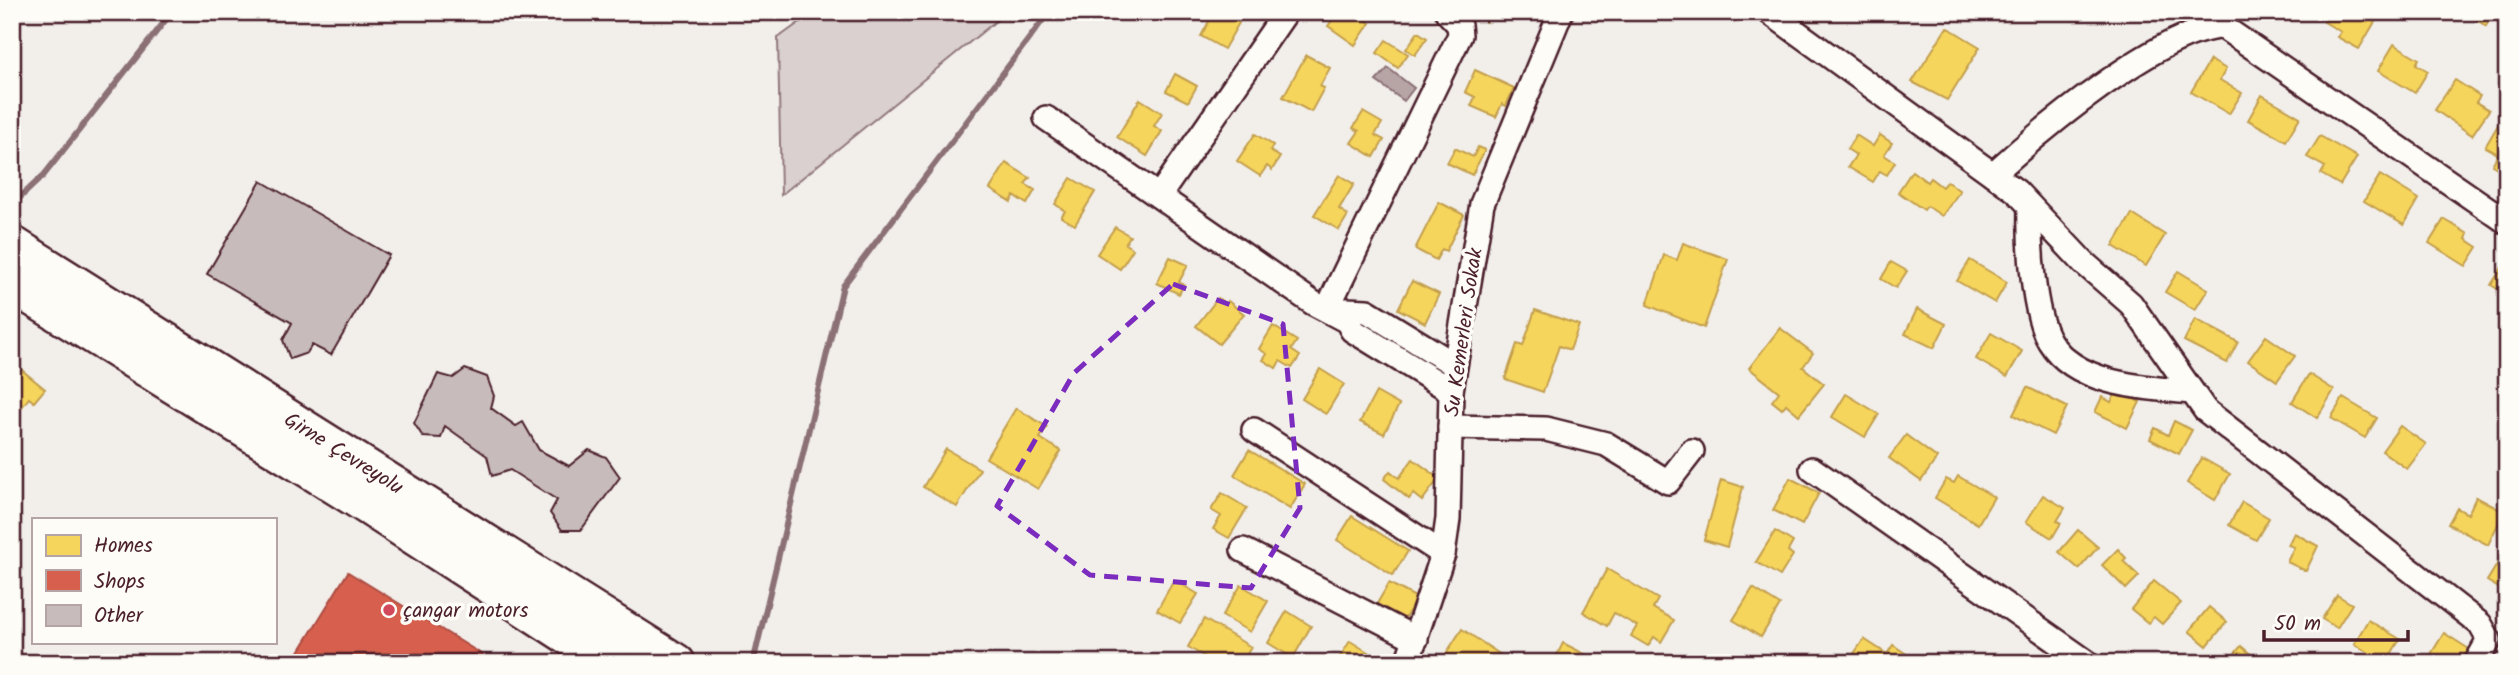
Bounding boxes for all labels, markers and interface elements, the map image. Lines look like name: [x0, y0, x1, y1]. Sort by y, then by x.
street label: Su Kemerleri Sokak: [1436, 246, 1493, 419]
street label: Girne Çevreyolu: [277, 404, 410, 504]
legend: [32, 518, 276, 644]
text: Homes: [94, 530, 153, 563]
text: Shops: [94, 566, 145, 599]
place label: çangar motors: [403, 595, 528, 628]
scale bar: [2264, 598, 2407, 642]
text: Other: [94, 600, 144, 633]
marker: çangar motors: [381, 602, 397, 618]
text: 50 m: [2274, 608, 2321, 641]

